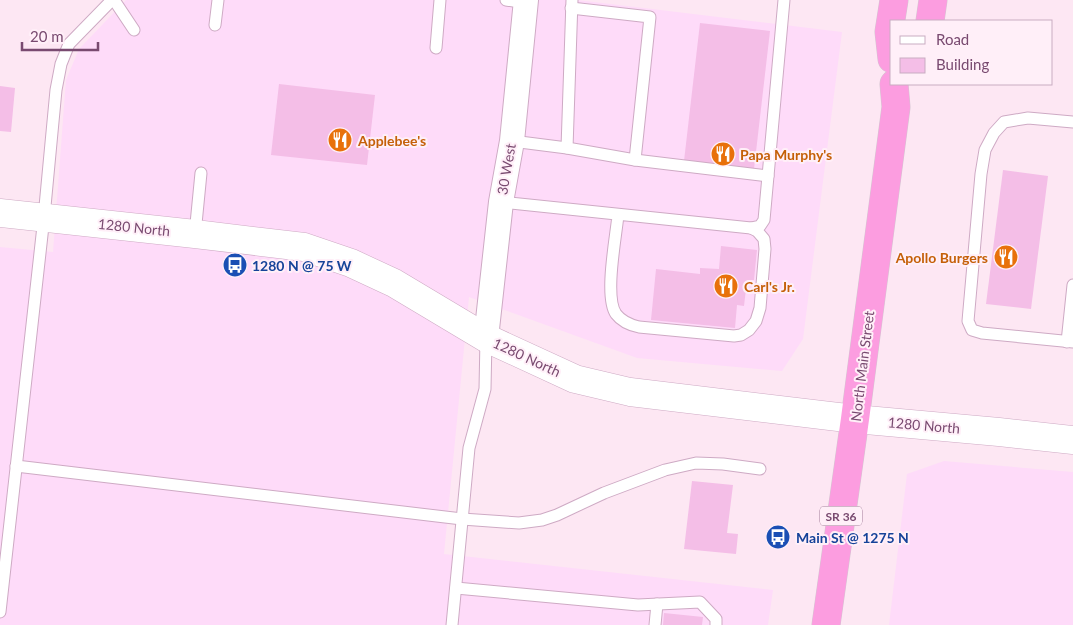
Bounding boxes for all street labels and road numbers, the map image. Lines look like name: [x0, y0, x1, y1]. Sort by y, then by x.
street label: 30 West: [493, 142, 519, 196]
street label: 1280 North: [97, 215, 171, 239]
street label: North Main Street: [847, 310, 877, 422]
street label: 1280 North: [491, 334, 563, 380]
street label: 1280 North: [887, 413, 961, 437]
road number: SR 36: [820, 506, 862, 526]

